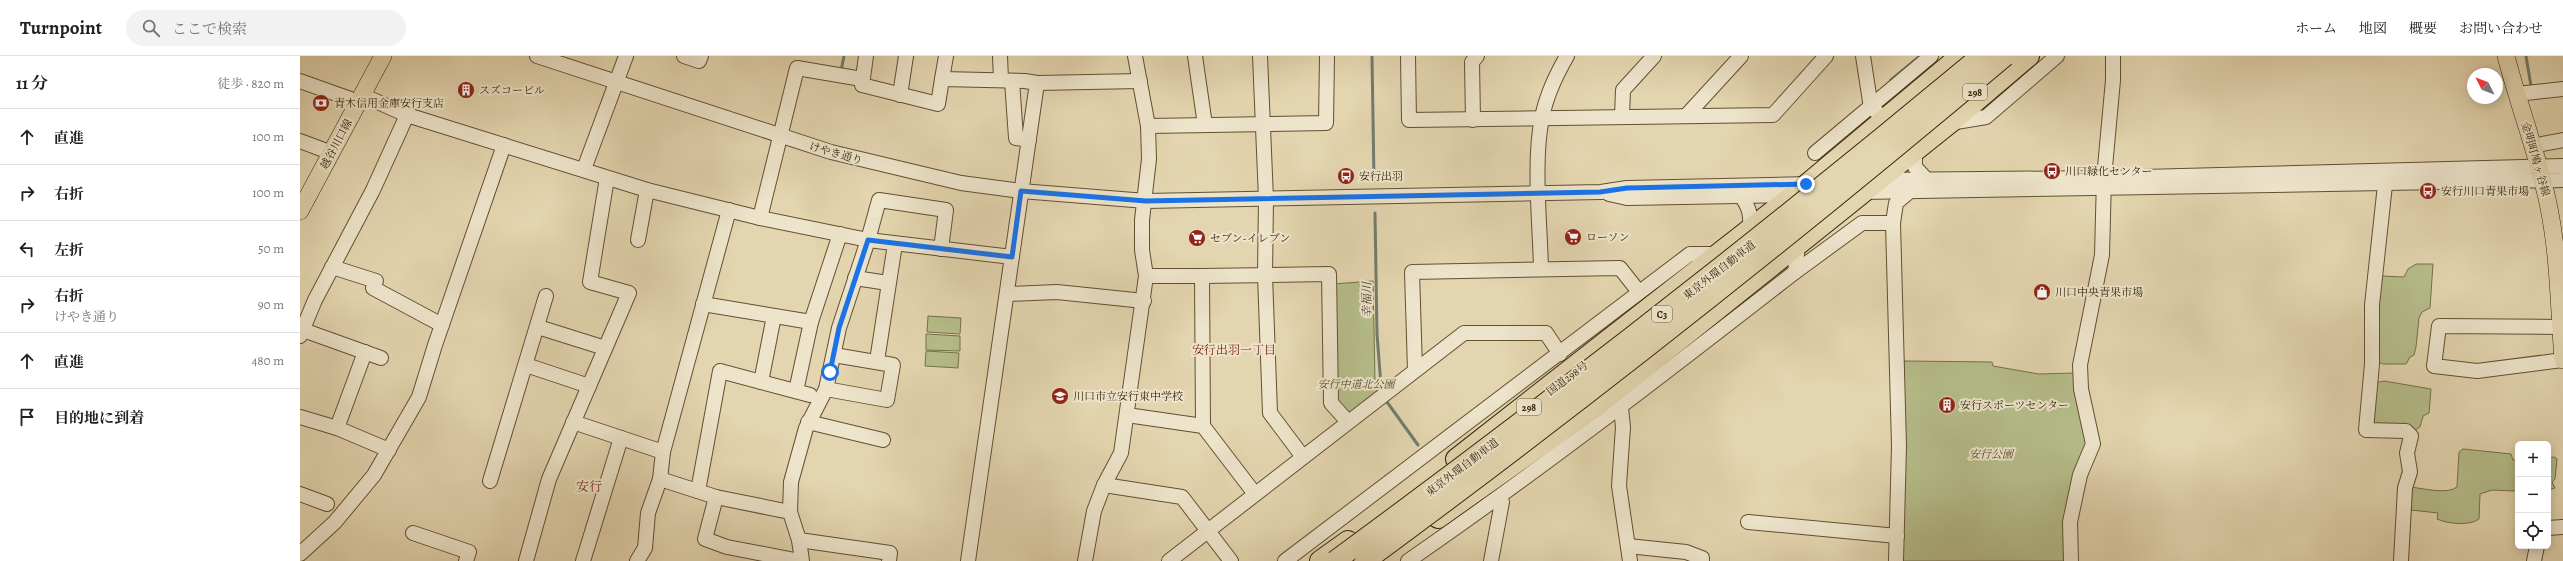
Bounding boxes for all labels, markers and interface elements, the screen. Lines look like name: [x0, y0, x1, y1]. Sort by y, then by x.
search box: [126, 10, 406, 46]
text: Turnpoint: [20, 15, 102, 41]
icon: search: [140, 17, 162, 39]
text: ここで検索: [172, 19, 247, 39]
text: ホーム: [2295, 19, 2337, 38]
text: 地図: [2359, 19, 2387, 38]
text: 概要: [2409, 19, 2437, 38]
text: お問い合わせ: [2459, 19, 2543, 38]
north arrow: [2467, 68, 2503, 104]
text: 11 分: [16, 72, 48, 95]
text: 徒歩 · 820 m: [217, 75, 284, 92]
building icon: スズコービル: [456, 80, 476, 100]
place label: スズコービル: [479, 83, 545, 98]
road number: 298: [1963, 84, 1987, 100]
bank icon: 青木信用金庫安行支店: [311, 93, 331, 113]
place label: 青木信用金庫安行支店: [334, 96, 444, 111]
street label: 越谷川口線: [317, 116, 356, 172]
street label: 金明町鳩ヶ谷線: [2518, 120, 2553, 198]
icon: ahead: [16, 126, 38, 148]
text: 直進: [54, 128, 84, 148]
text: 100 m: [252, 128, 284, 145]
street label: けやき通り: [807, 139, 864, 168]
bus stop icon: 川口緑化センター: [2042, 161, 2062, 181]
place label: 川口緑化センター: [2065, 164, 2153, 179]
bus stop icon: 安行出羽: [1336, 166, 1356, 186]
place label: 安行出羽: [1359, 169, 1403, 184]
route end: [1797, 175, 1815, 193]
bus stop icon: 安行川口青果市場: [2418, 181, 2438, 201]
icon: right: [16, 182, 38, 204]
text: 右折: [54, 184, 84, 204]
text: 100 m: [252, 184, 284, 201]
place label: 安行川口青果市場: [2441, 184, 2529, 199]
supermarket icon: ローソン: [1563, 227, 1583, 247]
supermarket icon: セブン-イレブン: [1187, 228, 1207, 248]
place label: ローソン: [1586, 230, 1630, 245]
place label: セブン-イレブン: [1210, 231, 1290, 246]
street label: 東京外環自動車道: [1680, 237, 1759, 303]
icon: left: [16, 238, 38, 260]
text: 左折: [54, 240, 84, 260]
text: 50 m: [258, 240, 284, 257]
water label: 幸福川: [1359, 280, 1375, 318]
shop icon: 川口中央青果市場: [2032, 282, 2052, 302]
place label: 川口中央青果市場: [2055, 285, 2143, 300]
text: 右折: [54, 286, 84, 306]
icon: right: [16, 294, 38, 316]
text: 90 m: [258, 296, 284, 313]
road number: C3: [1652, 306, 1672, 322]
text: けやき通り: [54, 308, 119, 325]
district label: 安行出羽一丁目: [1192, 342, 1276, 358]
icon: ahead: [16, 350, 38, 372]
text: 直進: [54, 352, 84, 372]
text: 480 m: [251, 352, 284, 369]
street label: 国道298号: [1543, 358, 1591, 399]
route start: [821, 363, 839, 381]
park label: 安行中道北公園: [1318, 377, 1396, 392]
school or university icon: 川口市立安行東中学校: [1050, 386, 1070, 406]
place label: 川口市立安行東中学校: [1073, 389, 1183, 404]
building icon: 安行スポーツセンター: [1937, 395, 1957, 415]
place label: 安行スポーツセンター: [1960, 398, 2069, 413]
road number: 298: [1517, 399, 1541, 415]
icon: arrive: [16, 406, 38, 428]
text: 目的地に到着: [54, 408, 144, 428]
street label: 東京外環自動車道: [1423, 435, 1502, 500]
map controls: [2515, 441, 2551, 549]
button: +: [2515, 441, 2551, 477]
park label: 安行公園: [1969, 447, 2015, 462]
button: −: [2515, 477, 2551, 513]
district label: 安行: [576, 478, 602, 495]
button: locate: [2515, 513, 2551, 549]

